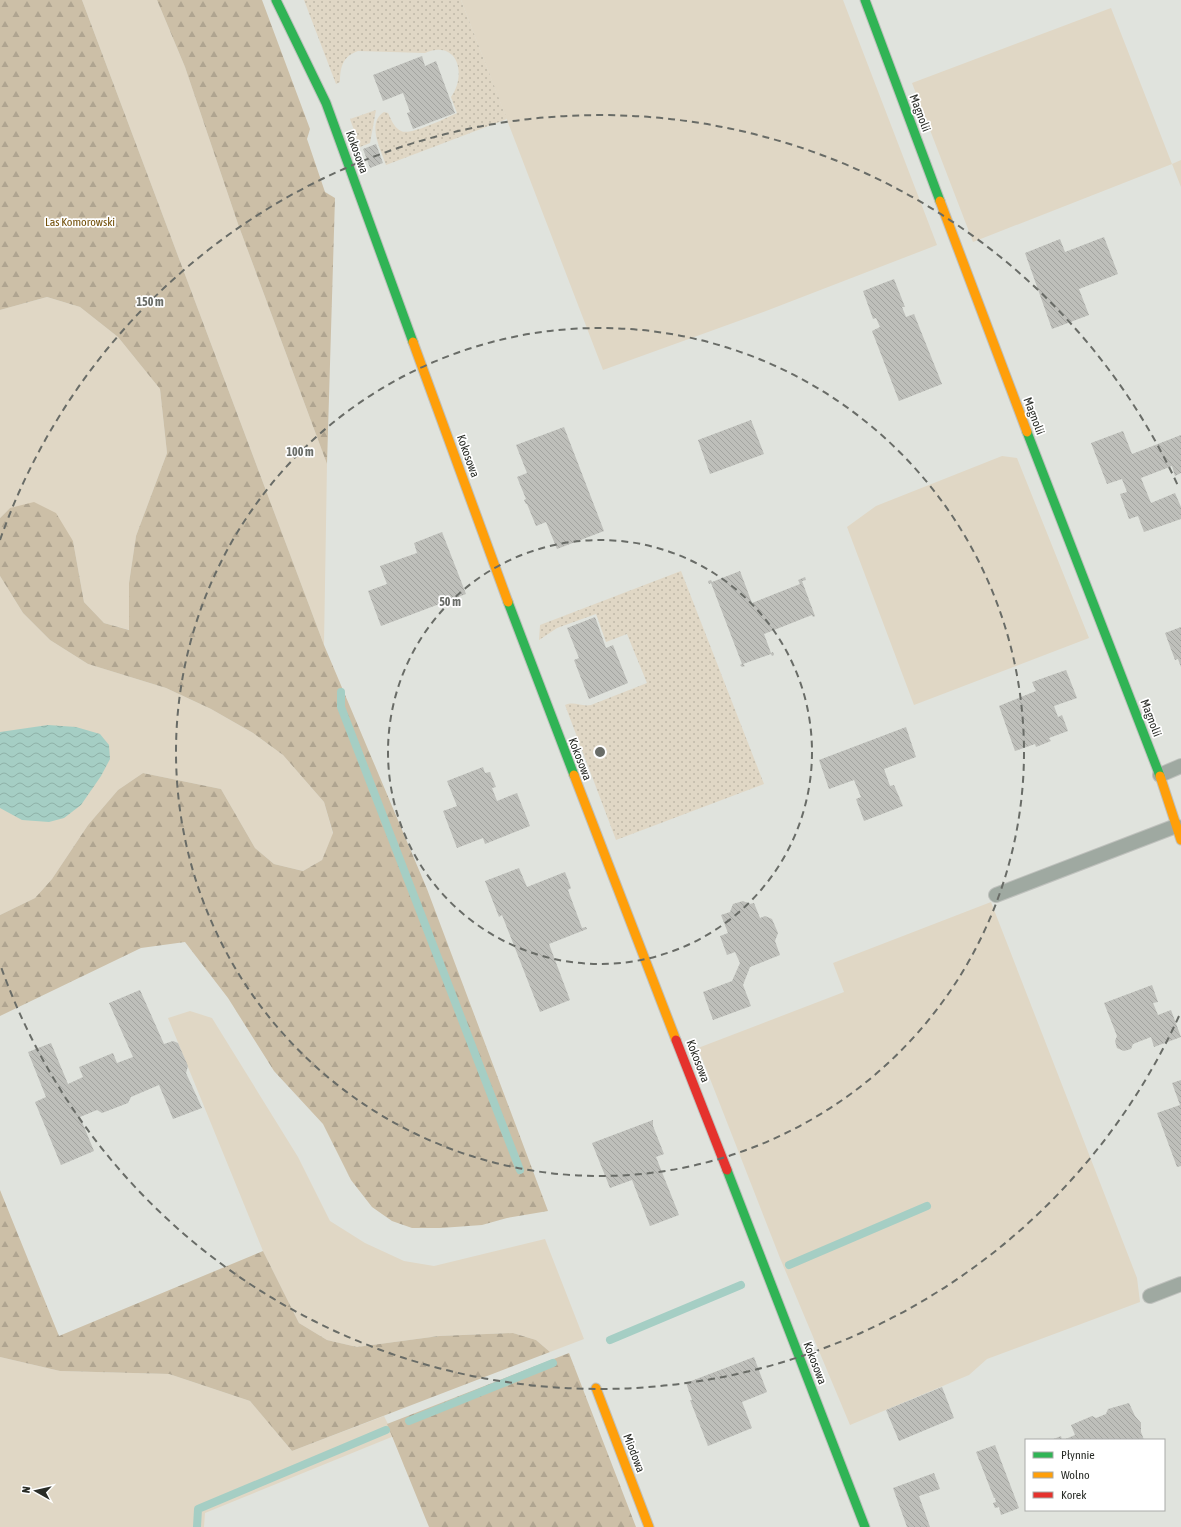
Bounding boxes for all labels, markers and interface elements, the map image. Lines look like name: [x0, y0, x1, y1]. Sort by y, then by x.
street label: Magnolii: [906, 92, 934, 134]
street label: Kokosowa: [343, 129, 371, 175]
park label: Las Komorowski: [45, 215, 115, 229]
text: 150 m: [136, 295, 164, 309]
street label: Magnolii: [1020, 395, 1048, 437]
street label: Kokosowa: [454, 433, 482, 479]
text: 100 m: [286, 445, 314, 459]
text: 50 m: [439, 595, 461, 609]
street label: Magnolii: [1137, 697, 1165, 739]
street label: Kokosowa: [566, 736, 594, 782]
centre of rings: [593, 745, 607, 759]
street label: Kokosowa: [684, 1038, 712, 1084]
street label: Kokosowa: [801, 1340, 829, 1386]
street label: Miodowa: [620, 1432, 648, 1474]
legend: [1025, 1439, 1165, 1511]
text: Płynnie: [1061, 1448, 1095, 1462]
text: Wolno: [1061, 1468, 1090, 1482]
north arrow: [16, 1471, 56, 1511]
text: N: [20, 1486, 32, 1494]
text: Korek: [1061, 1488, 1087, 1502]

